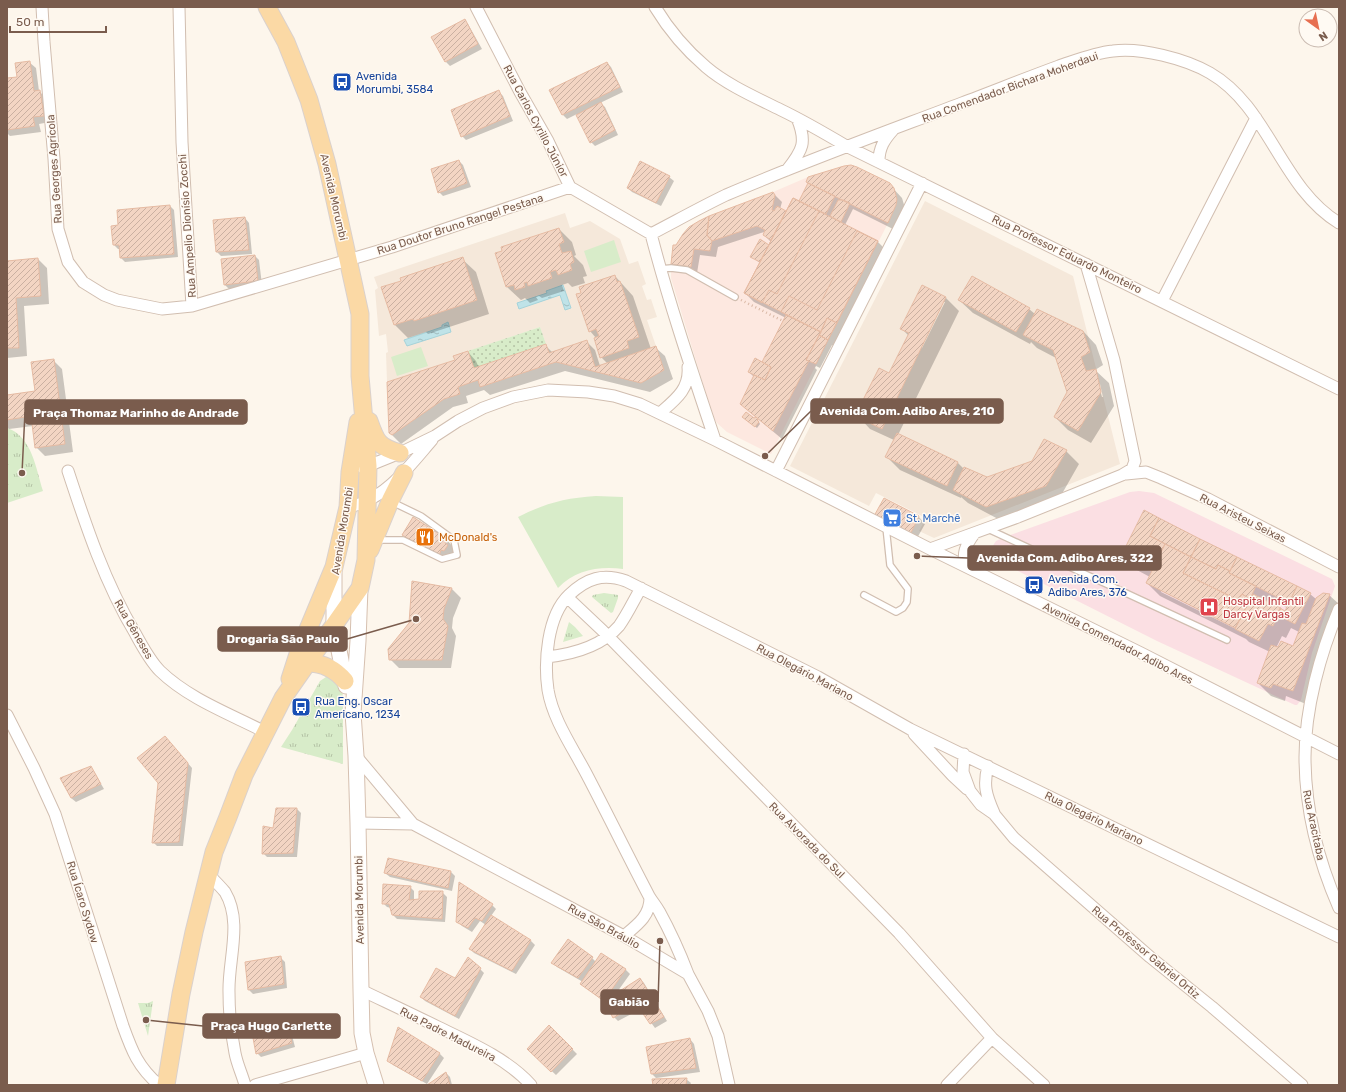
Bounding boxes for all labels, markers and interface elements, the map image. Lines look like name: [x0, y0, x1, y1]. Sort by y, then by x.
scale bar: [10, 8, 106, 34]
north arrow: [1298, 8, 1338, 48]
text: 50 m: [16, 15, 44, 29]
text: N: [1316, 28, 1330, 44]
street label: Rua Comendador Bichara Moherdaui: [920, 49, 1100, 125]
street label: Rua Carlos Cyrillo Júnior: [500, 63, 571, 180]
place label: Avenida Morumbi, 3584: [356, 70, 433, 96]
bus stop icon: Avenida Morumbi, 3584: [331, 71, 353, 93]
street label: Rua Georges Agrícola: [44, 114, 65, 224]
street label: Avenida Morumbi: [317, 153, 350, 242]
street label: Rua Ampelio Dionísio Zocchi: [176, 154, 199, 298]
street label: Rua Doutor Bruno Rangel Pestana: [375, 191, 545, 258]
street label: Rua Professor Eduardo Monteiro: [990, 212, 1144, 296]
callout: Avenida Com. Adibo Ares, 210: [811, 399, 1003, 423]
callout: Praça Thomaz Marinho de Andrade: [25, 400, 247, 424]
text: Avenida Com. Adibo Ares, 210: [819, 404, 995, 418]
text: Praça Thomaz Marinho de Andrade: [33, 406, 239, 420]
street label: Avenida Morumbi: [329, 486, 356, 576]
street label: Rua Aristeu Seixas: [1197, 491, 1288, 546]
supermarket icon: St. Marchê: [881, 507, 903, 529]
place label: St. Marchê: [906, 512, 960, 525]
restaurant icon: McDonald's: [414, 526, 436, 548]
place label: McDonald's: [439, 531, 498, 544]
callout: Avenida Com. Adibo Ares, 322: [968, 546, 1161, 570]
text: Avenida Com. Adibo Ares, 322: [977, 551, 1154, 565]
place label: Avenida Com. Adibo Ares, 376: [1048, 573, 1127, 599]
bus stop icon: Avenida Com. Adibo Ares, 376: [1023, 574, 1045, 596]
place label: Hospital Infantil Darcy Vargas: [1223, 595, 1304, 621]
hospital icon: Hospital Infantil Darcy Vargas: [1198, 596, 1220, 618]
street label: Rua Gêneses: [111, 597, 156, 662]
street label: Avenida Comendador Adibo Ares: [1041, 600, 1195, 687]
callout: Drogaria São Paulo: [218, 627, 347, 651]
text: Drogaria São Paulo: [227, 632, 339, 646]
street label: Rua Olegário Mariano: [754, 641, 856, 704]
place label: Rua Eng. Oscar Americano, 1234: [315, 695, 400, 721]
bus stop icon: Rua Eng. Oscar Americano, 1234: [290, 696, 312, 718]
street label: Rua Olegário Mariano: [1042, 789, 1145, 848]
street label: Rua Aracitaba: [1300, 789, 1327, 861]
street label: Rua Alvorada do Sul: [766, 800, 847, 881]
street label: Avenida Morumbi: [352, 856, 367, 944]
street label: Rua Ícaro Sydow: [64, 860, 101, 945]
street label: Rua São Bráulio: [565, 901, 642, 952]
street label: Rua Professor Gabriel Ortiz: [1089, 903, 1203, 1002]
callout: Gabião: [601, 990, 658, 1014]
text: Gabião: [608, 995, 650, 1009]
street label: Rua Padre Madureira: [398, 1005, 498, 1064]
callout: Praça Hugo Carlette: [203, 1014, 340, 1038]
text: Praça Hugo Carlette: [210, 1019, 332, 1033]

